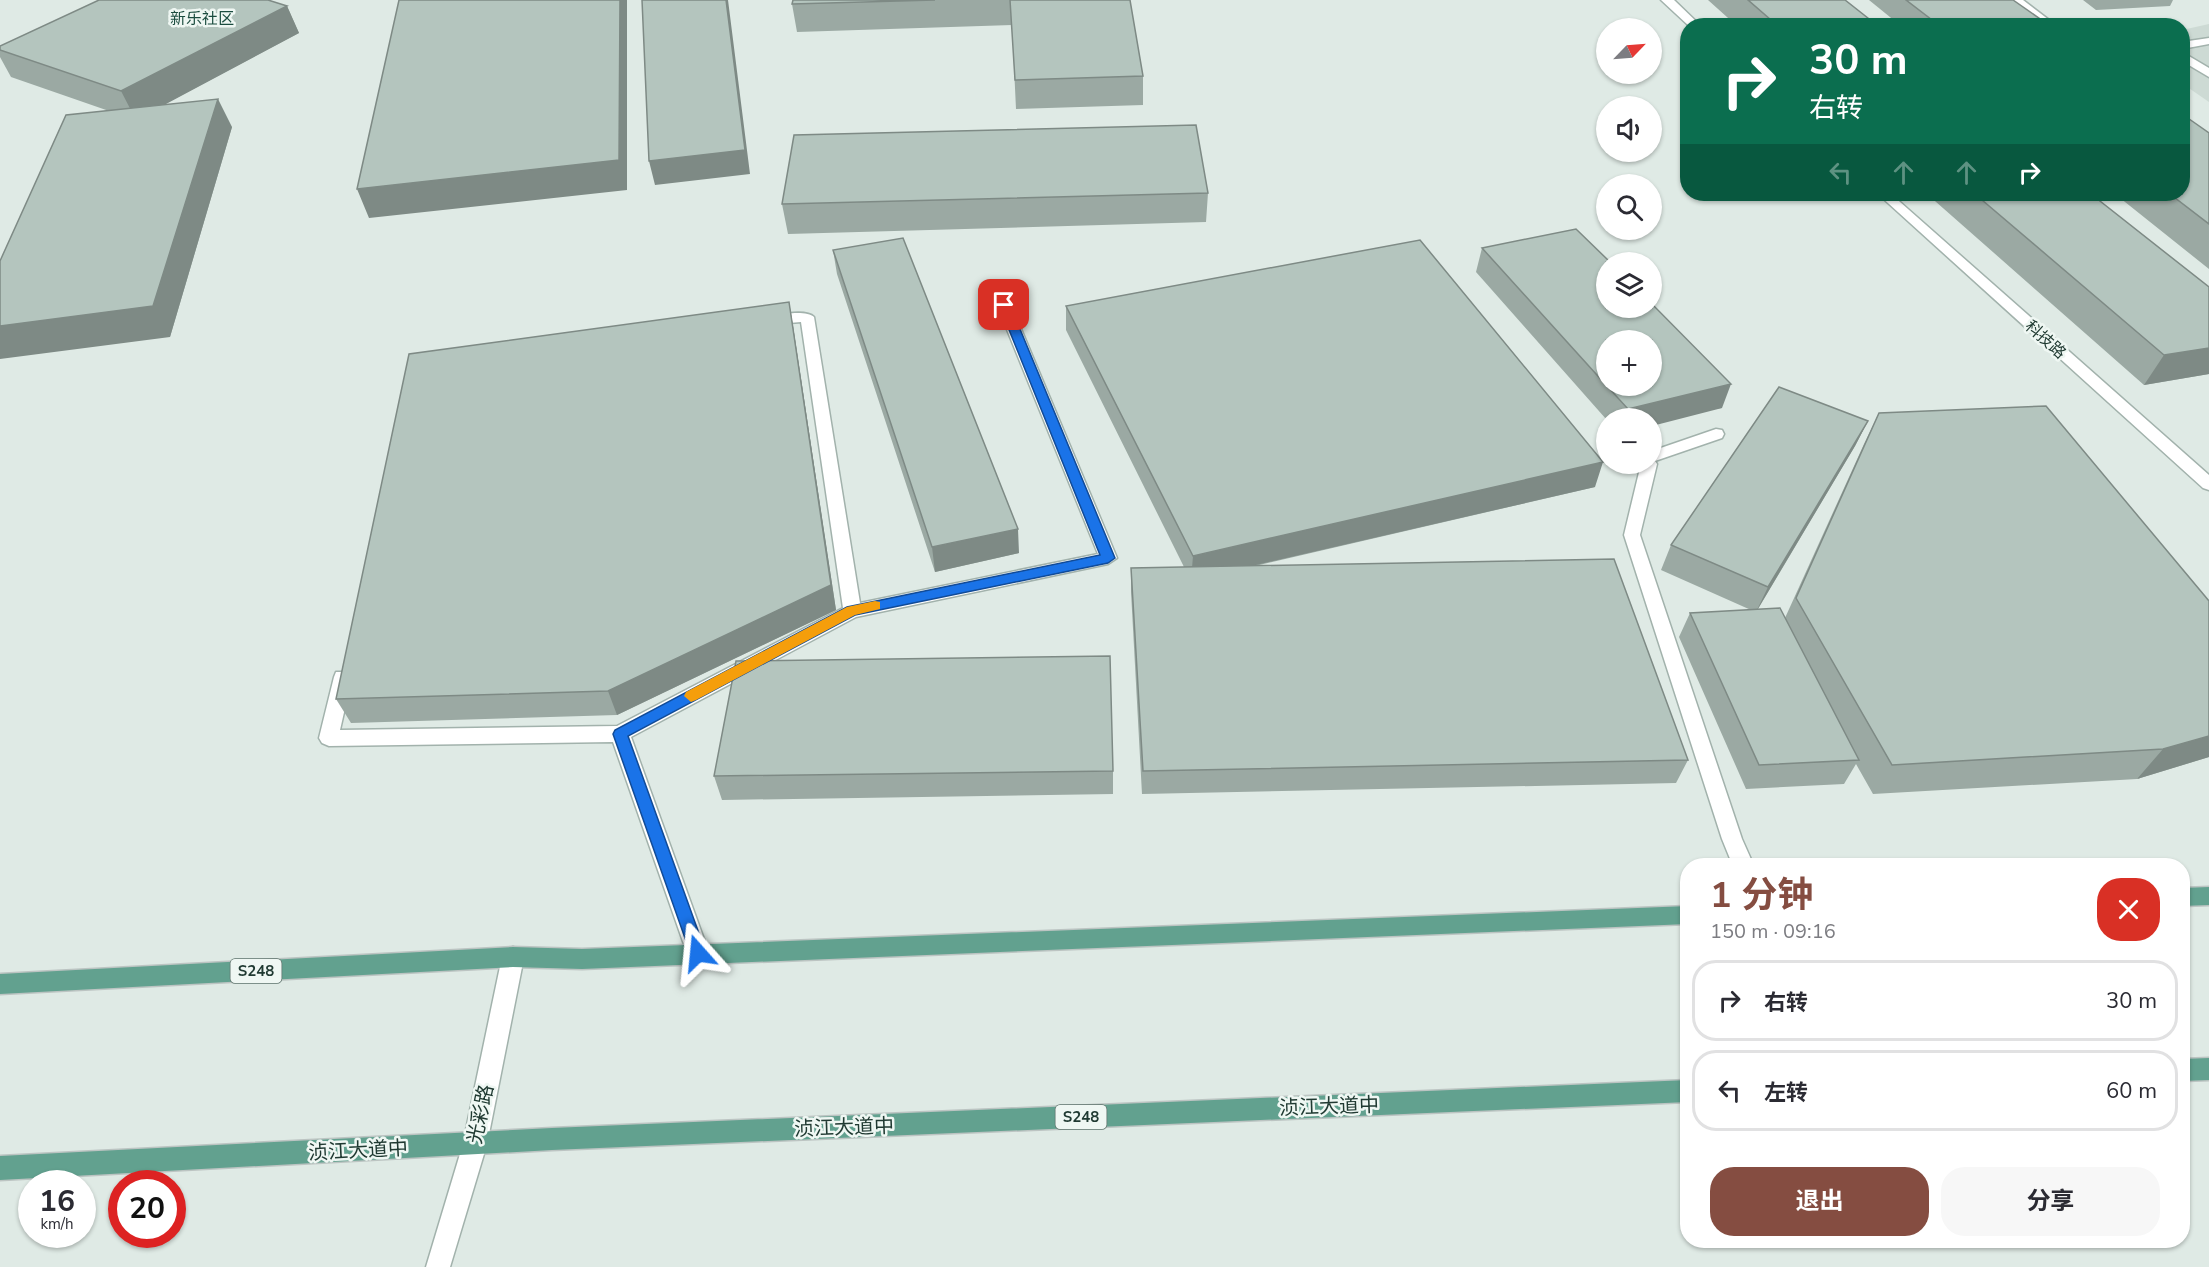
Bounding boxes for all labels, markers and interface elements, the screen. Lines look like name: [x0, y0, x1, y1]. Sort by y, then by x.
district label: 新乐社区: [170, 8, 234, 30]
north arrow: [1596, 18, 1662, 84]
map controls: [1596, 18, 1662, 474]
text: 30 m: [1809, 32, 1908, 89]
icon: right: [1710, 42, 1788, 120]
text: 右转: [1809, 90, 1863, 127]
button: sound: [1596, 96, 1662, 162]
icon: left: [1824, 156, 1857, 189]
icon: ahead: [1887, 156, 1920, 189]
icon: ahead: [1950, 156, 1983, 189]
icon: right: [2013, 156, 2046, 189]
button: search: [1596, 174, 1662, 240]
button: layers: [1596, 252, 1662, 318]
pin: [978, 279, 1029, 330]
icon: arrive: [987, 288, 1020, 321]
street label: 科技路: [2020, 316, 2071, 364]
button: +: [1596, 330, 1662, 396]
button: −: [1596, 408, 1662, 474]
text: 1 分钟: [1710, 871, 1813, 920]
button: close: [2097, 878, 2160, 941]
text: 150 m · 09:16: [1710, 918, 1836, 945]
position arrow: [666, 921, 730, 985]
road number: S248: [230, 959, 282, 983]
icon: right: [1713, 984, 1746, 1017]
text: 30 m: [2106, 986, 2157, 1016]
text: 右转: [1764, 988, 1808, 1018]
icon: left: [1713, 1074, 1746, 1107]
text: 60 m: [2106, 1076, 2157, 1106]
text: 左转: [1764, 1078, 1808, 1108]
street label: 光彩路: [461, 1082, 500, 1146]
street label: 浈江大道中: [1279, 1091, 1379, 1122]
road number: S248: [1056, 1105, 1106, 1129]
street label: 浈江大道中: [794, 1112, 894, 1143]
street label: 浈江大道中: [307, 1134, 409, 1167]
button: 退出: [1710, 1167, 1929, 1236]
button: 分享: [1941, 1167, 2160, 1236]
speed limit sign: 20: [108, 1170, 186, 1248]
text: 16: [39, 1181, 75, 1222]
text: km/h: [40, 1214, 74, 1234]

